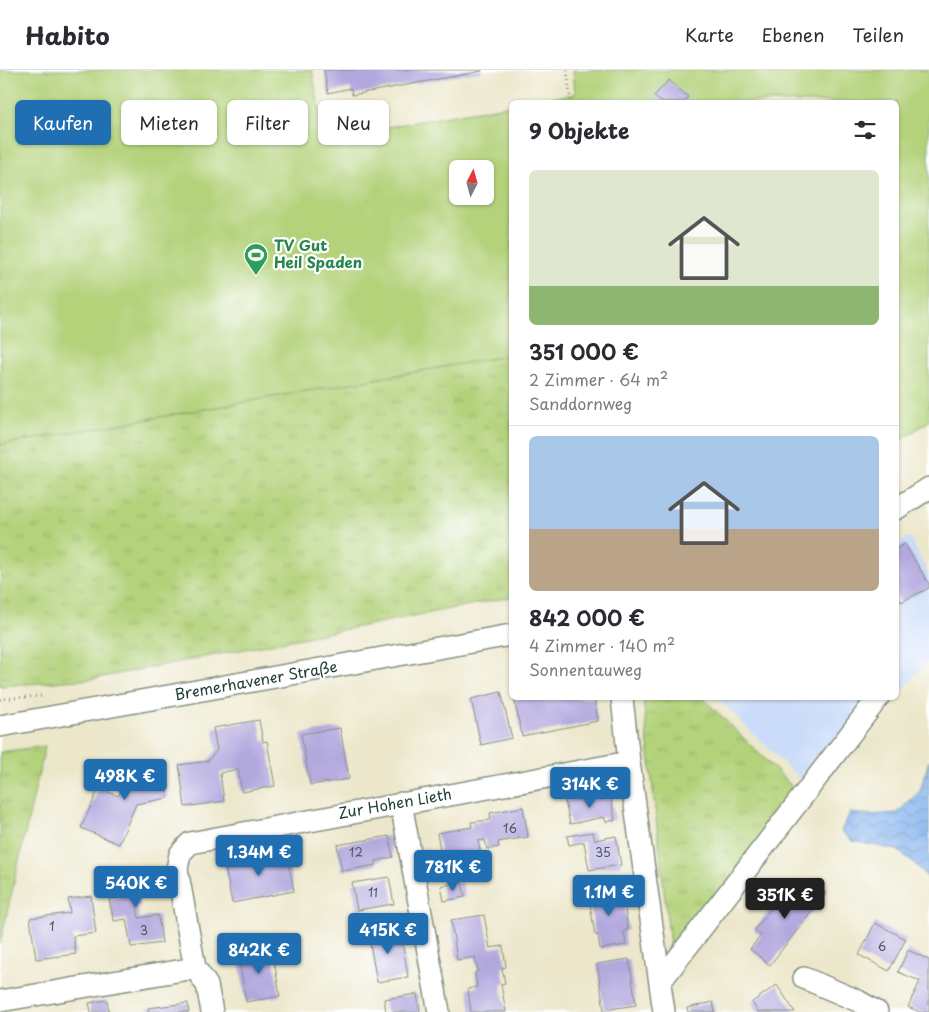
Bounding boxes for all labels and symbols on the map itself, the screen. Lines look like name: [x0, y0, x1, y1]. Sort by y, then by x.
north arrow: [449, 160, 494, 205]
place label: TV Gut Heil Spaden: [274, 233, 362, 273]
sports icon: TV Gut Heil Spaden: [243, 242, 269, 276]
street label: Bremerhavener Straße: [173, 654, 339, 705]
pin: 498K €: [84, 758, 166, 801]
pin: 314K €: [549, 766, 631, 809]
street label: Zur Hohen Lieth: [336, 781, 453, 824]
house number: 16: [503, 819, 517, 837]
pin: 1.34M €: [213, 834, 305, 877]
house number: 12: [349, 843, 363, 861]
house number: 35: [595, 843, 611, 861]
pin: 781K €: [412, 850, 494, 892]
pin: 540K €: [95, 866, 177, 908]
pin: 1.1M €: [568, 874, 650, 917]
pin: 351K €: [744, 878, 826, 920]
house number: 11: [368, 883, 378, 901]
pin: 415K €: [347, 912, 429, 955]
house number: 1: [49, 917, 55, 935]
house number: 3: [140, 921, 148, 939]
pin: 842K €: [218, 932, 300, 975]
house number: 6: [878, 937, 886, 955]

